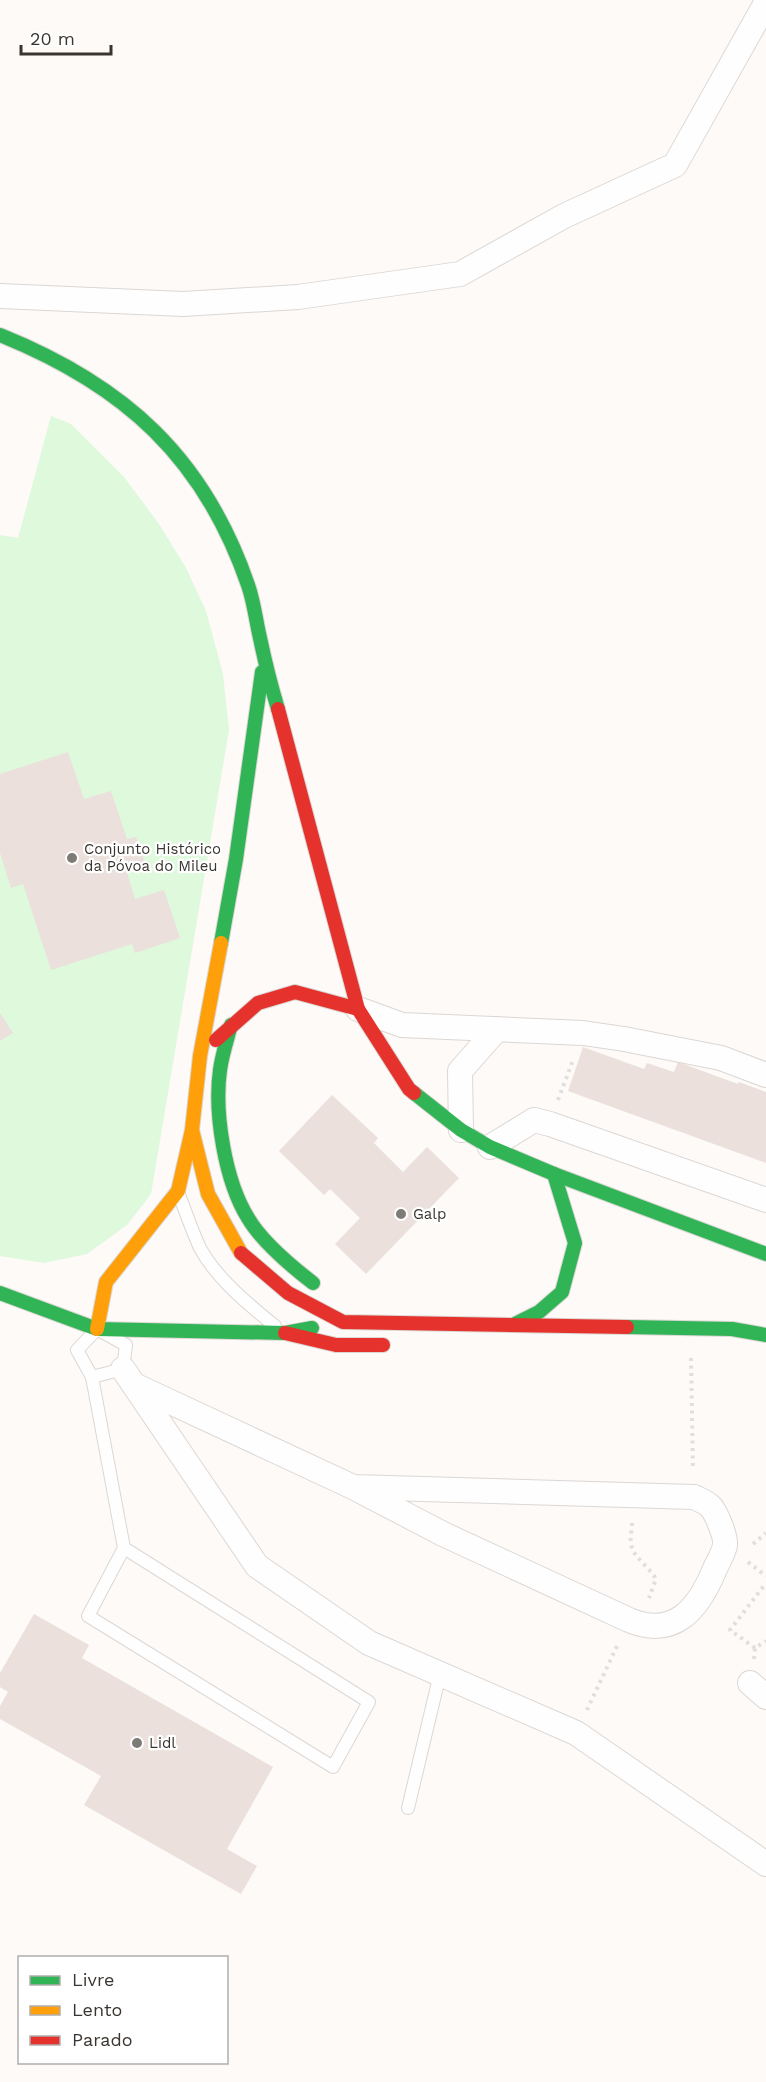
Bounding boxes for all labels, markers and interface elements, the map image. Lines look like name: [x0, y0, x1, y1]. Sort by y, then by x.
scale bar: [21, 18, 111, 56]
text: 20 m: [30, 28, 75, 49]
place label: Conjunto Histórico da Póvoa do Mileu: [84, 840, 221, 875]
marker: Conjunto Histórico da Póvoa do Mileu: [65, 851, 79, 865]
place label: Galp: [413, 1205, 446, 1223]
marker: Galp: [394, 1207, 408, 1221]
place label: Lidl: [149, 1734, 176, 1752]
marker: Lidl: [130, 1736, 144, 1750]
legend: [18, 1956, 228, 2064]
text: Livre: [72, 1969, 114, 1990]
text: Lento: [72, 1999, 122, 2020]
text: Parado: [72, 2029, 133, 2050]

